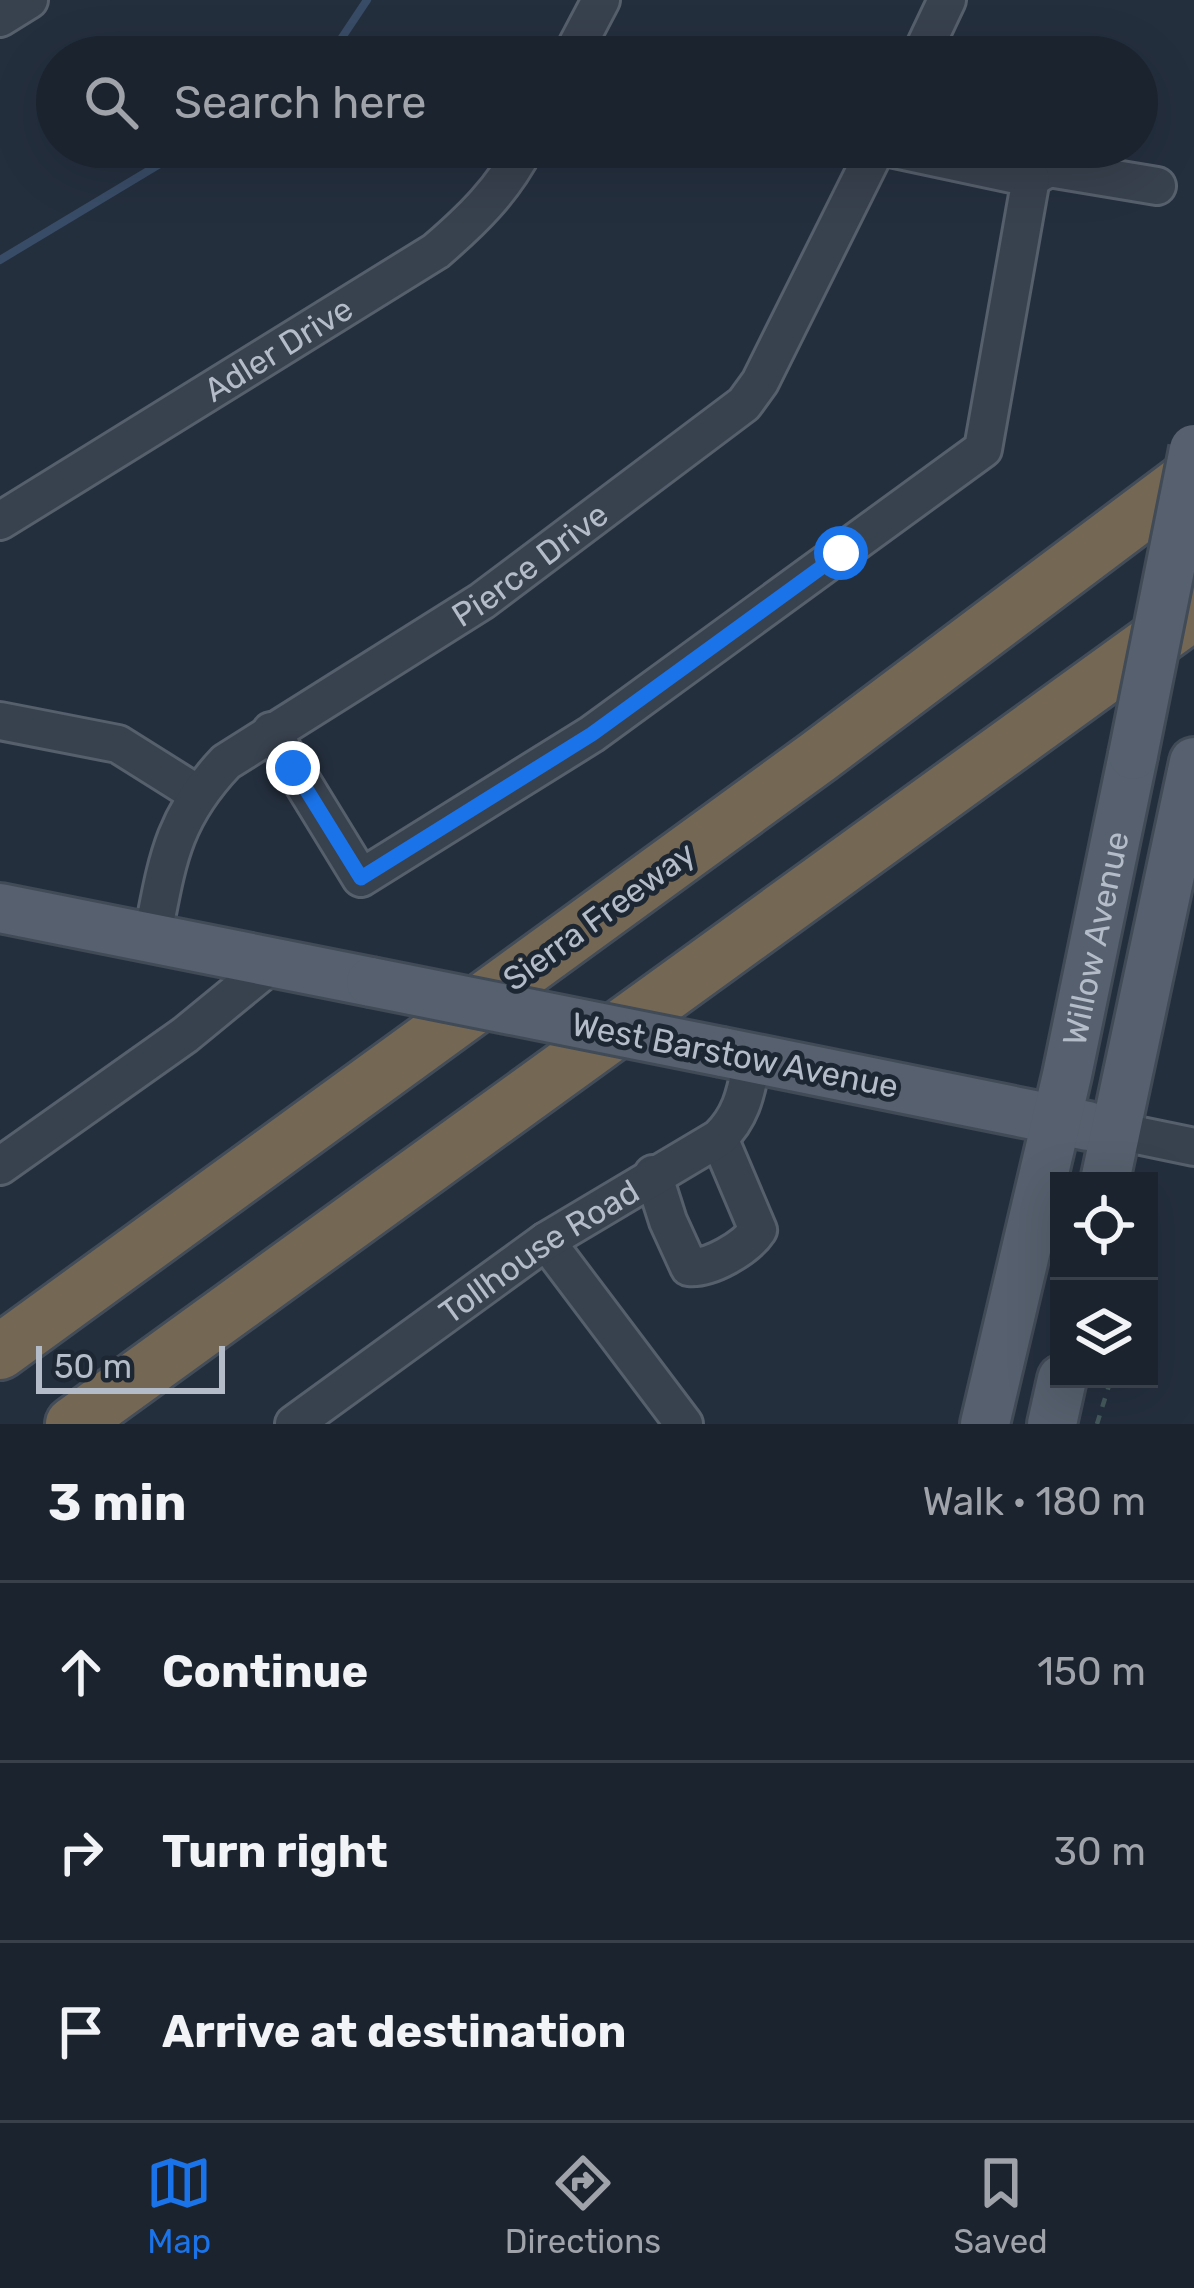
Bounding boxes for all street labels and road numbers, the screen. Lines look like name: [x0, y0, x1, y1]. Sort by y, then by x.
street label: Adler Drive: [197, 288, 359, 409]
street label: Pierce Drive: [445, 494, 615, 635]
street label: Willow Avenue: [1054, 828, 1136, 1049]
street label: Sierra Freeway: [495, 833, 703, 999]
street label: West Barstow Avenue: [569, 1004, 901, 1106]
street label: Tollhouse Road: [432, 1171, 646, 1332]

